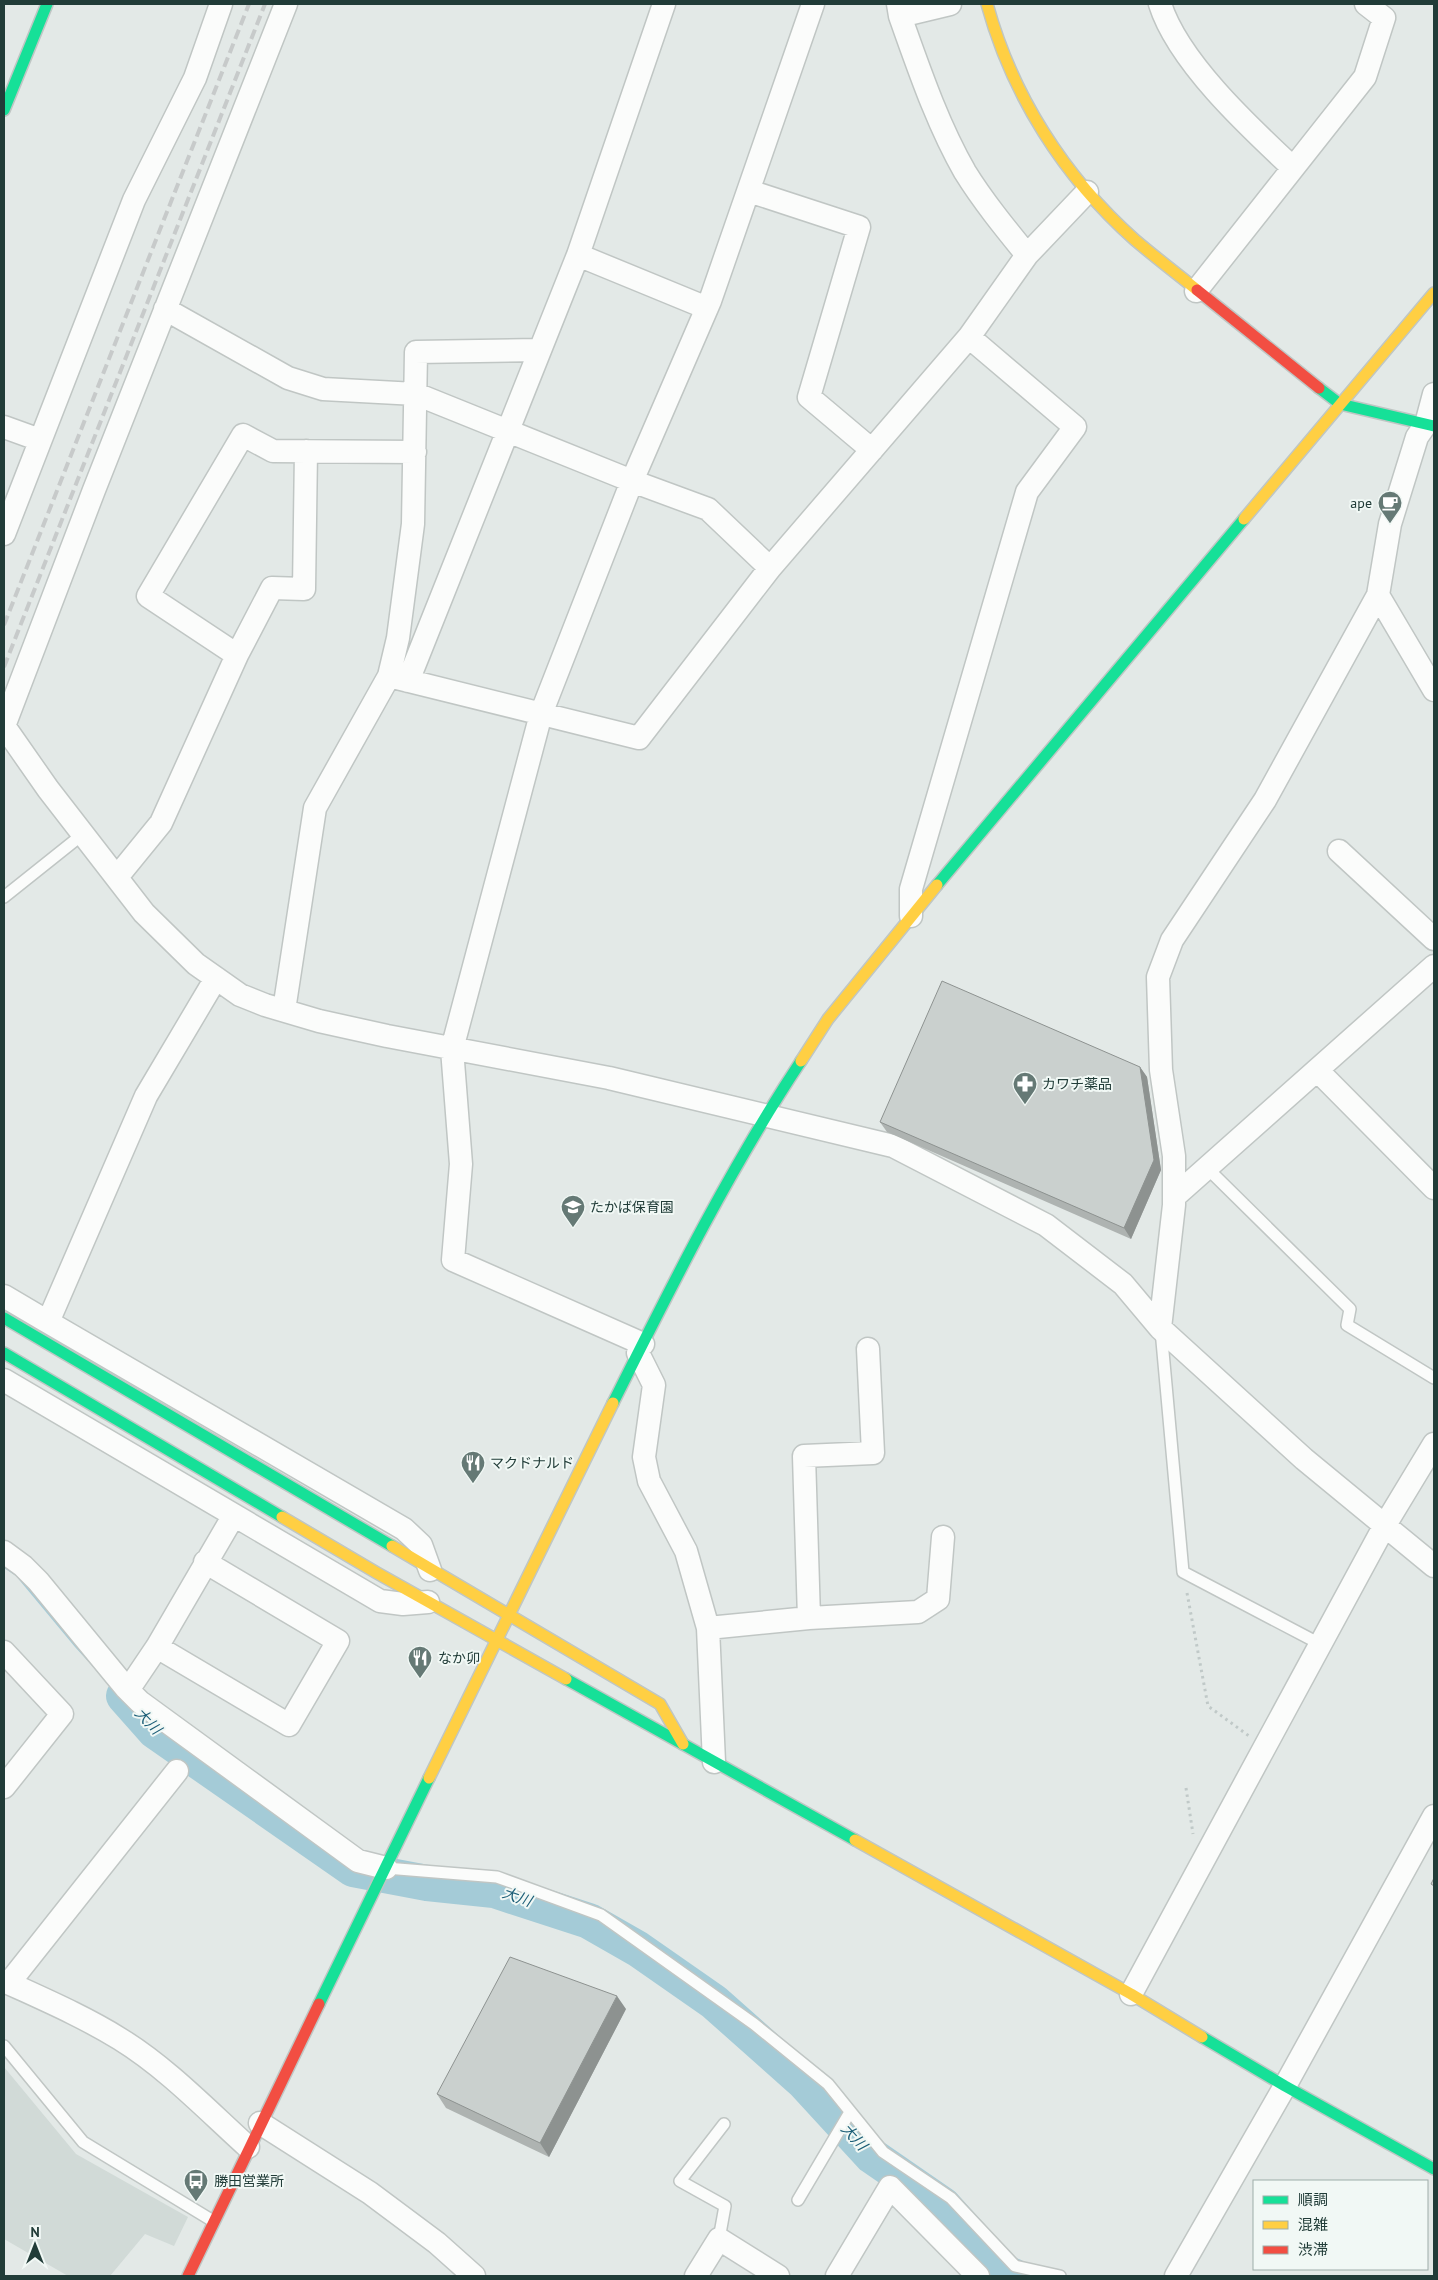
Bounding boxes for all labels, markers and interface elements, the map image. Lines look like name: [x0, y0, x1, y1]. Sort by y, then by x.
cafe icon: ape: [1377, 490, 1403, 524]
place label: ape: [1350, 494, 1372, 512]
pharmacy icon: カワチ薬品: [1012, 1071, 1038, 1105]
place label: カワチ薬品: [1042, 1075, 1112, 1093]
school or university icon: たかば保育園: [560, 1194, 586, 1228]
place label: たかば保育園: [590, 1198, 674, 1216]
restaurant icon: マクドナルド: [460, 1450, 486, 1484]
place label: マクドナルド: [490, 1454, 574, 1472]
restaurant icon: なか卯: [407, 1645, 433, 1679]
place label: なか卯: [438, 1649, 480, 1667]
water label: 大川: [131, 1703, 167, 1739]
water label: 大川: [500, 1883, 536, 1911]
water label: 大川: [837, 2119, 873, 2156]
bus stop icon: 勝田営業所: [183, 2168, 209, 2202]
place label: 勝田営業所: [214, 2172, 284, 2190]
legend: [1253, 2180, 1428, 2270]
text: 順調: [1298, 2190, 1328, 2209]
text: 混雑: [1298, 2215, 1328, 2234]
north arrow: [10, 2220, 60, 2270]
text: N: [30, 2223, 40, 2241]
text: 渋滞: [1298, 2240, 1328, 2259]

